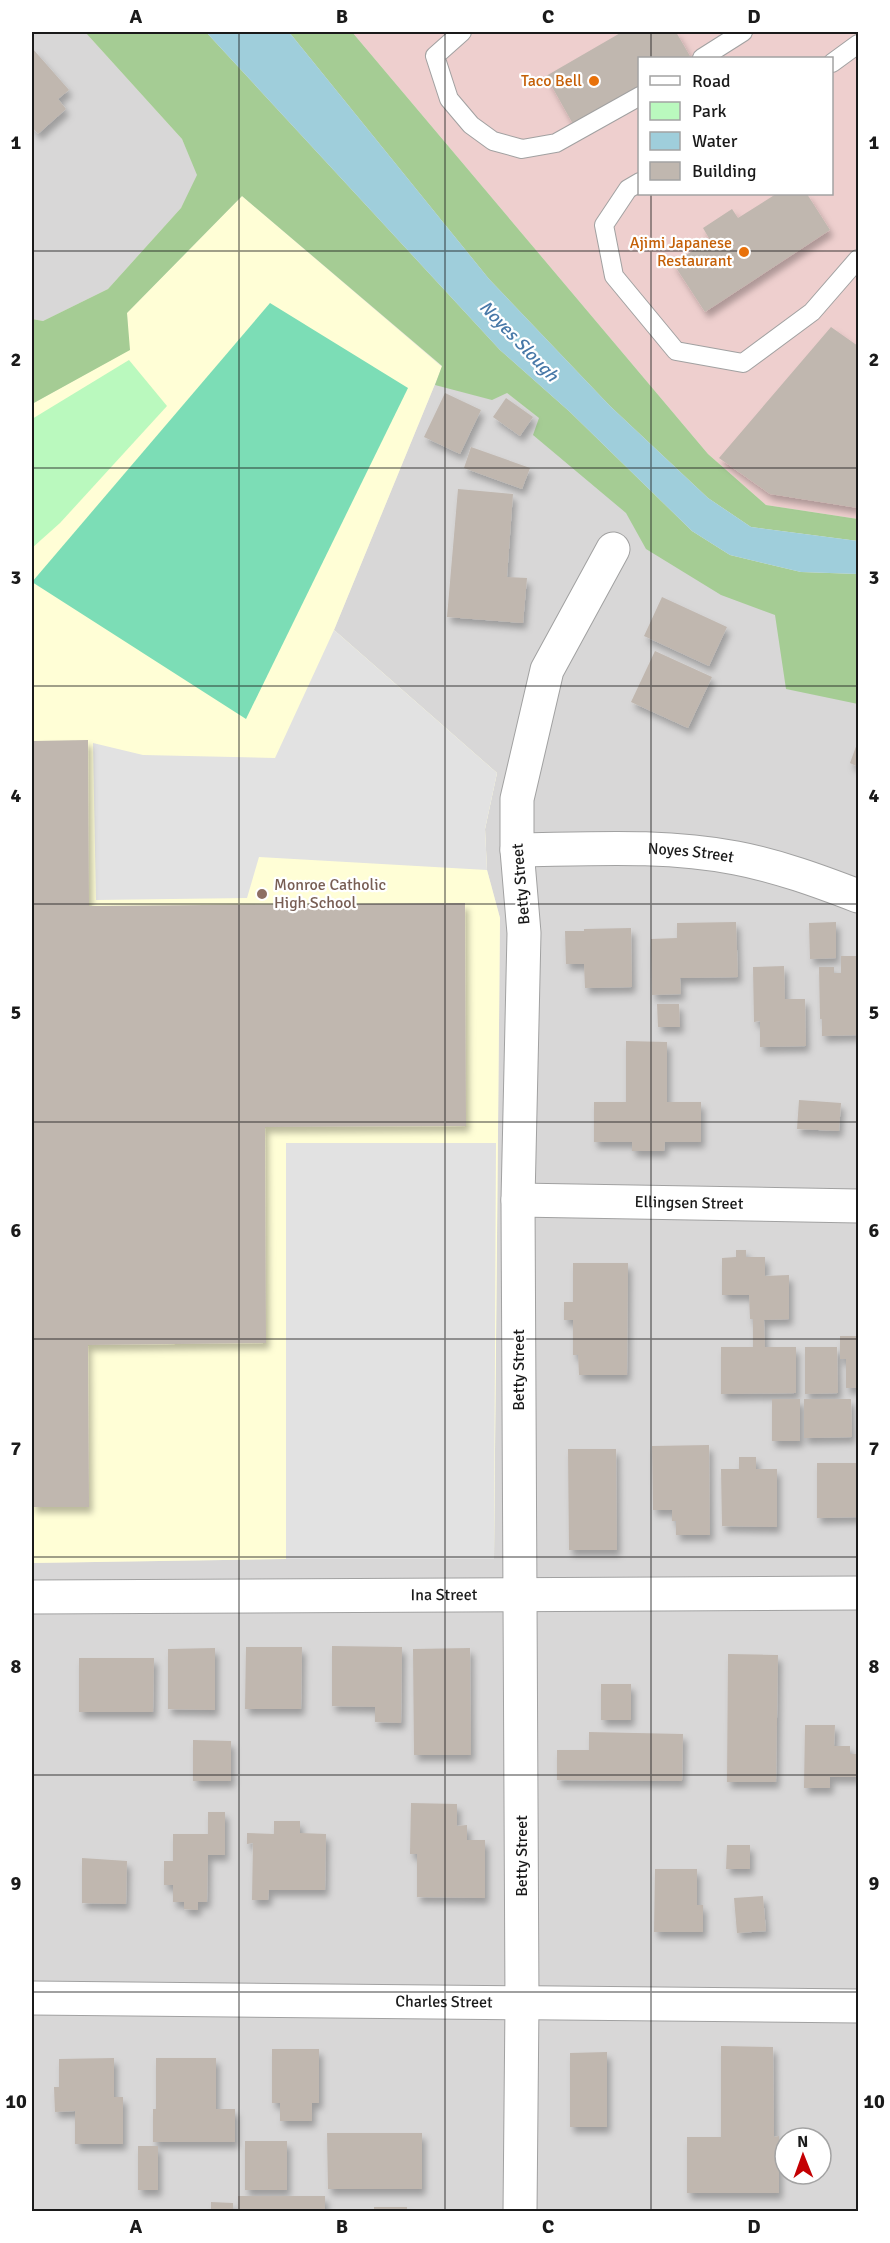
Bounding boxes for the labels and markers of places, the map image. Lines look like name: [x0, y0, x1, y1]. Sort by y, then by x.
place label: Taco Bell: [521, 71, 582, 91]
marker: Taco Bell: [587, 74, 601, 88]
place label: Ajimi Japanese Restaurant: [630, 233, 732, 271]
marker: Ajimi Japanese Restaurant: [737, 245, 751, 259]
place label: Monroe Catholic High School: [274, 875, 386, 913]
marker: Monroe Catholic High School: [255, 887, 269, 901]

